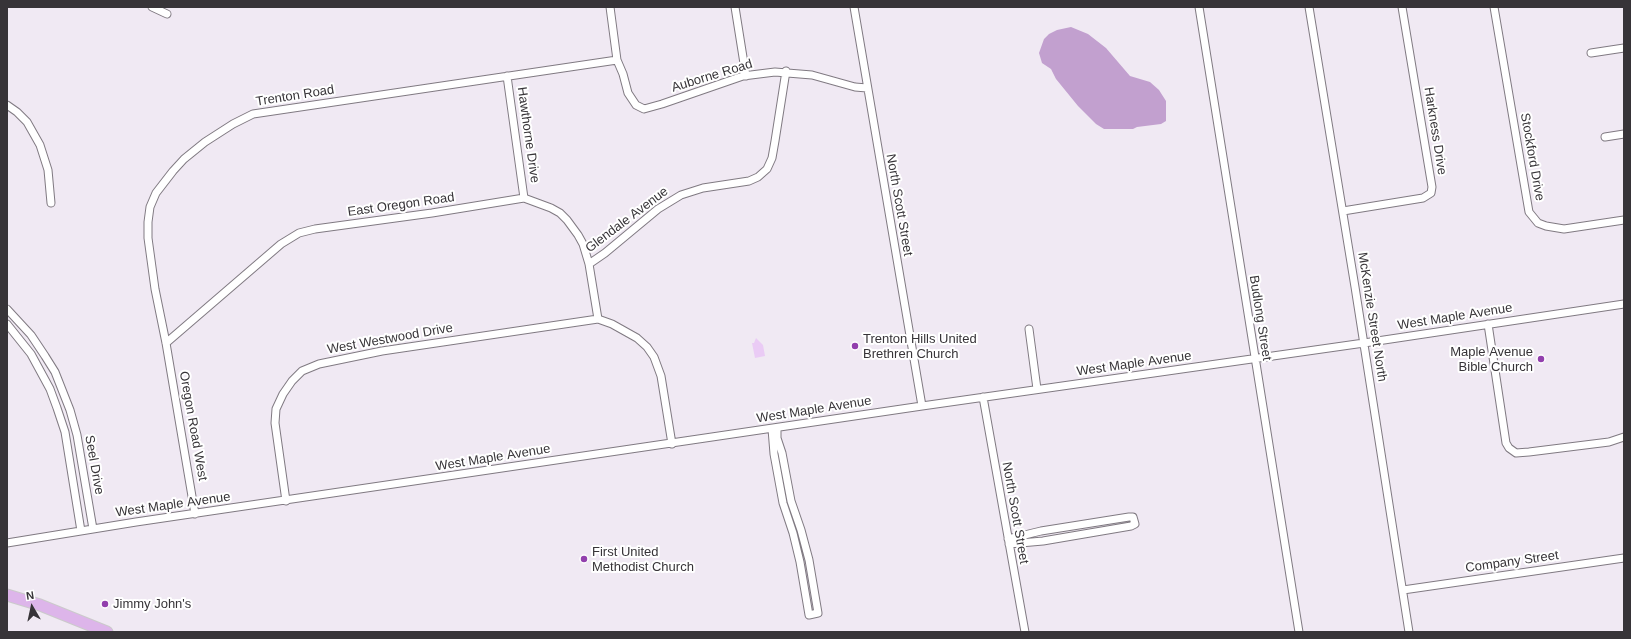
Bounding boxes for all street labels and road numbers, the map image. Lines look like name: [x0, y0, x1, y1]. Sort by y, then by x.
street label: Auborne Road: [670, 56, 754, 96]
street label: Trenton Road: [255, 82, 335, 110]
street label: Hawthorne Drive: [514, 86, 542, 184]
street label: Harkness Drive: [1420, 86, 1450, 176]
street label: Stockford Drive: [1517, 112, 1547, 202]
street label: North Scott Street: [882, 153, 916, 257]
street label: Glendale Avenue: [583, 184, 671, 256]
street label: East Oregon Road: [347, 190, 455, 220]
street label: McKenzie Street North: [1354, 251, 1390, 383]
street label: Budlong Street: [1246, 274, 1274, 362]
street label: West Maple Avenue: [1397, 300, 1513, 334]
street label: West Westwood Drive: [326, 320, 454, 358]
street label: West Maple Avenue: [1076, 348, 1192, 380]
street label: Oregon Road West: [176, 370, 210, 482]
street label: West Maple Avenue: [756, 393, 872, 427]
street label: Seel Drive: [81, 434, 107, 496]
street label: West Maple Avenue: [435, 441, 551, 475]
street label: North Scott Street: [998, 461, 1032, 565]
street label: West Maple Avenue: [115, 489, 231, 521]
street label: Company Street: [1464, 548, 1560, 576]

